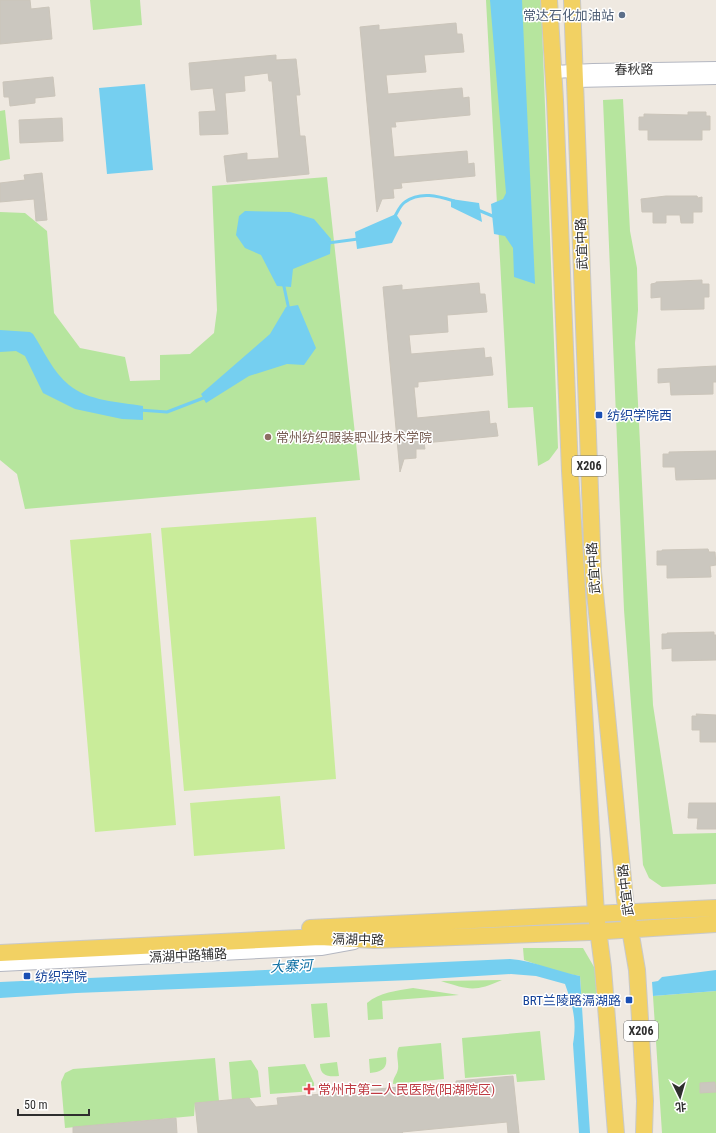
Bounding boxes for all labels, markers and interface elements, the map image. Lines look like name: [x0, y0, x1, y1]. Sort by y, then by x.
place label: 常达石化加油站: [523, 8, 614, 23]
marker: 常达石化加油站: [617, 10, 627, 20]
street label: 春秋路: [614, 62, 654, 77]
street label: 武宜中路: [573, 218, 590, 270]
place label: 纺织学院西: [607, 408, 672, 423]
marker: 纺织学院西: [594, 410, 604, 420]
place label: 常州纺织服装职业技术学院: [276, 430, 432, 445]
marker: 常州纺织服装职业技术学院: [263, 432, 273, 442]
road number: X206: [572, 456, 606, 476]
street label: 武宜中路: [584, 541, 603, 594]
street label: 武宜中路: [615, 863, 636, 917]
street label: 滆湖中路: [332, 932, 384, 947]
street label: 滆湖中路辅路: [149, 946, 227, 965]
water label: 大寨河: [270, 957, 315, 975]
place label: 纺织学院: [35, 969, 87, 984]
marker: 纺织学院: [22, 971, 32, 981]
place label: BRT兰陵路滆湖路: [523, 993, 621, 1008]
marker: BRT兰陵路滆湖路: [624, 995, 634, 1005]
road number: X206: [624, 1021, 658, 1041]
north arrow: [660, 1077, 700, 1117]
place label: 常州市第二人民医院(阳湖院区): [318, 1082, 495, 1097]
marker: 常州市第二人民医院(阳湖院区): [303, 1083, 315, 1095]
scale bar: [18, 1091, 89, 1117]
text: 50 m: [24, 1098, 48, 1112]
text: 北: [675, 1100, 687, 1113]

